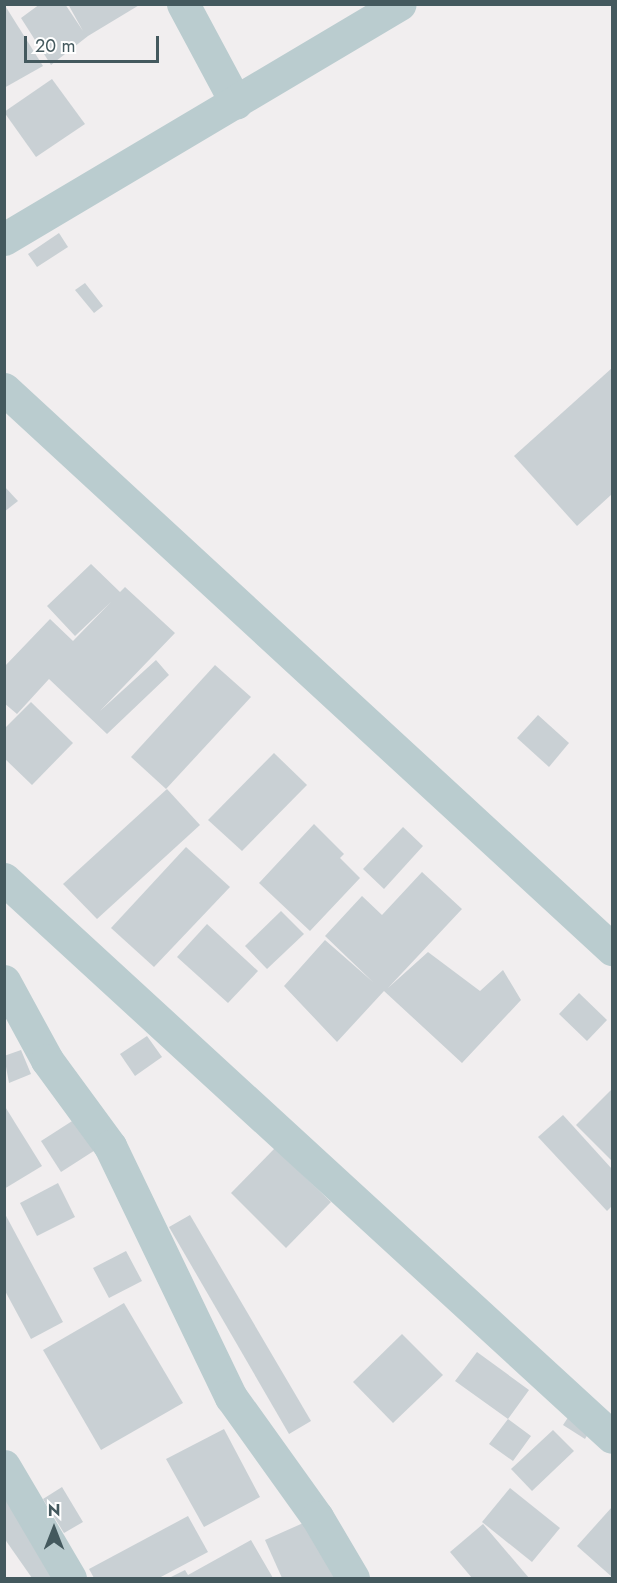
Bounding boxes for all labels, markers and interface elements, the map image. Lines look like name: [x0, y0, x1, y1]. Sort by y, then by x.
scale bar: [27, 24, 162, 62]
text: 20 m: [35, 33, 75, 59]
north arrow: [24, 1499, 84, 1559]
text: N: [48, 1499, 60, 1522]

